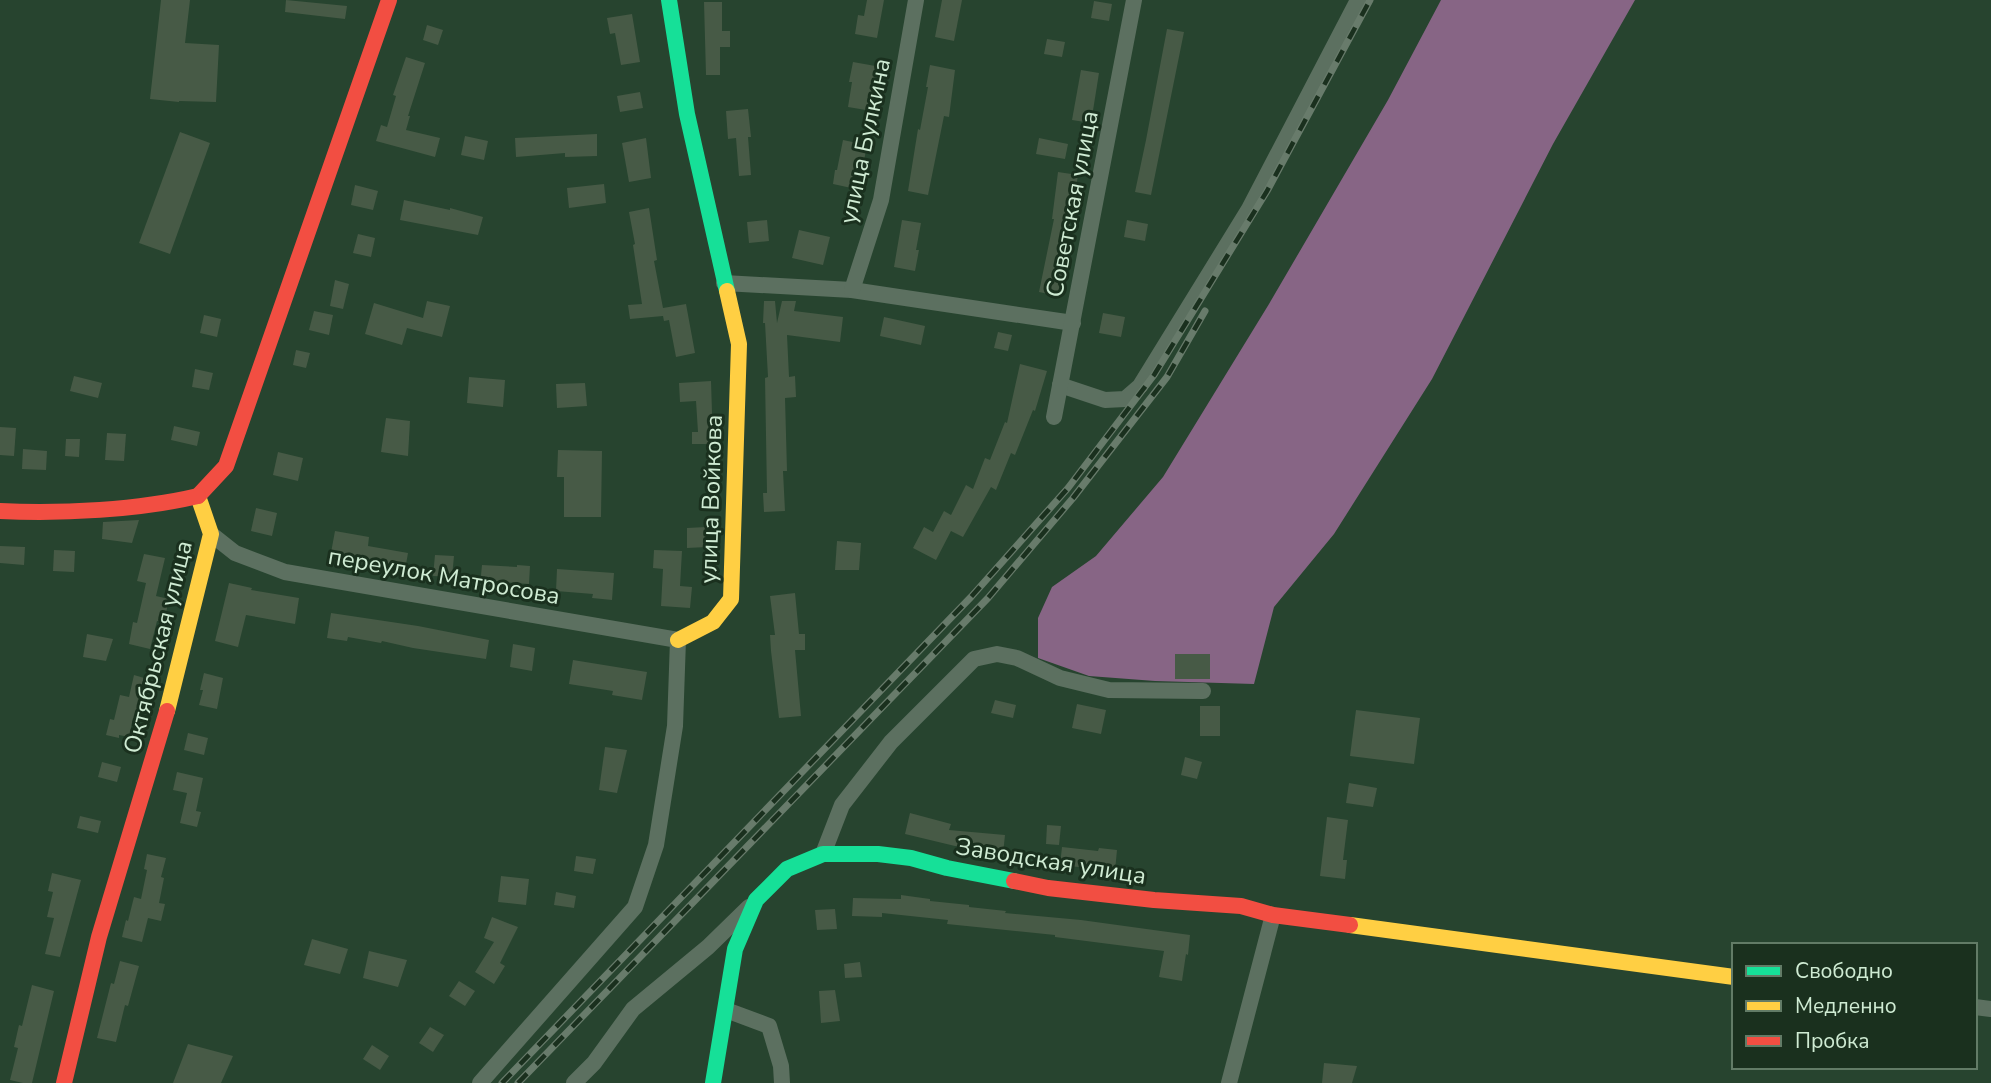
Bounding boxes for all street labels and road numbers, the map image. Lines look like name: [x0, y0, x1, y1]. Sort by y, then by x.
street label: улица Булкина: [832, 55, 898, 227]
street label: Советская улица: [1038, 108, 1106, 300]
street label: улица Войкова: [692, 414, 730, 584]
street label: Октябрьская улица: [116, 537, 200, 757]
street label: переулок Матросова: [325, 540, 563, 612]
street label: Заводская улица: [954, 830, 1148, 892]

